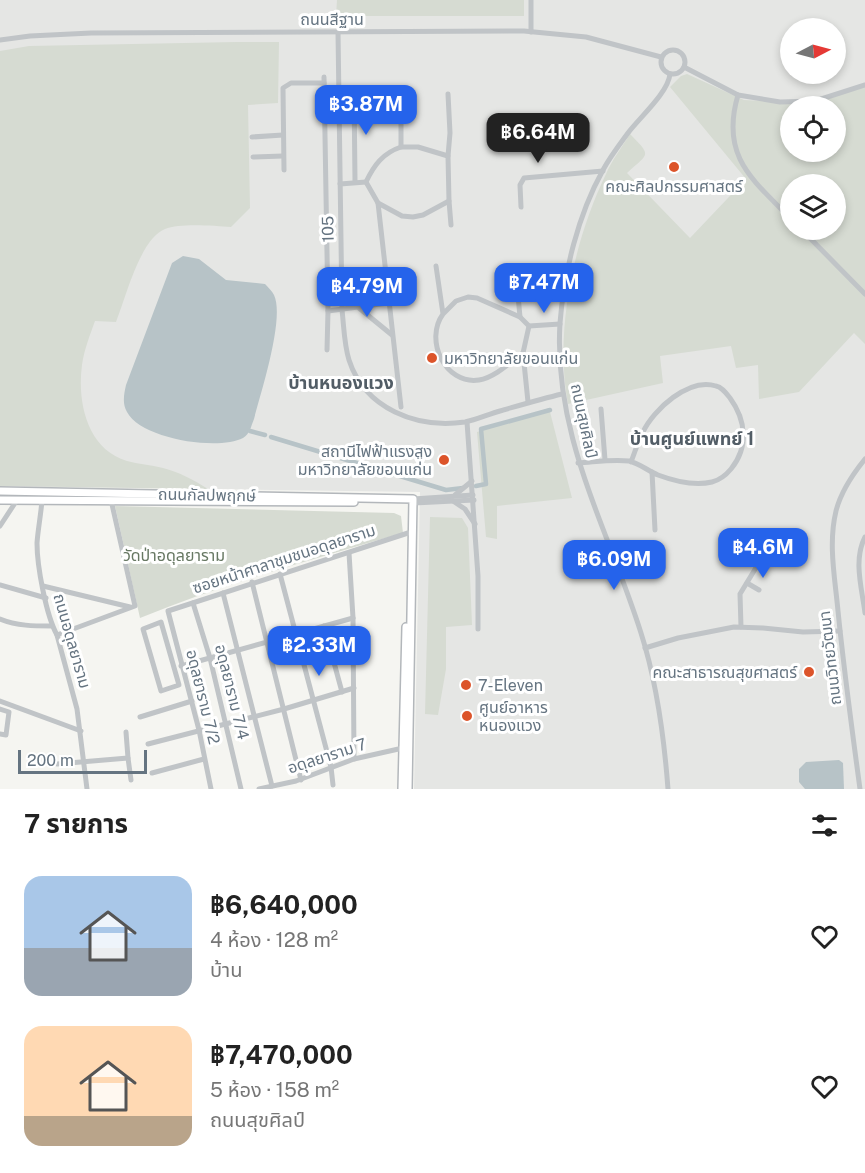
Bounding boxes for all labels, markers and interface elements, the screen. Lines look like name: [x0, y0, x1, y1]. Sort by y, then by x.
street label: ถนนสีฐาน: [300, 10, 364, 29]
north arrow: [780, 18, 846, 84]
map controls: [780, 18, 846, 240]
pin: ฿3.87M: [317, 85, 415, 136]
text: ฿3.87M: [329, 92, 403, 116]
button: locate: [780, 96, 846, 162]
pin: ฿6.64M: [489, 113, 587, 164]
text: ฿6.64M: [501, 120, 575, 144]
marker: คณะศิลปกรรมศาสตร์: [667, 160, 681, 174]
button: layers: [780, 174, 846, 240]
place label: คณะศิลปกรรมศาสตร์: [605, 177, 743, 196]
street label: 105: [318, 216, 338, 242]
pin: ฿7.47M: [495, 263, 593, 314]
pin: ฿4.79M: [318, 267, 416, 318]
text: ฿7.47M: [508, 270, 580, 294]
text: ฿4.79M: [331, 274, 403, 298]
place label: มหาวิทยาลัยขอนแก่น: [444, 349, 578, 368]
marker: มหาวิทยาลัยขอนแก่น: [425, 351, 439, 365]
district label: บ้านหนองแวง: [288, 372, 394, 393]
street label: ถนนสุขศิลป์: [567, 382, 601, 460]
district label: บ้านศูนย์แพทย์ 1: [630, 428, 754, 450]
place label: สถานีไฟฟ้าแรงสูง มหาวิทยาลัยขอนแก่น: [298, 442, 432, 479]
marker: สถานีไฟฟ้าแรงสูง มหาวิทยาลัยขอนแก่น: [437, 453, 451, 467]
street label: ถนนกัลปพฤกษ์: [158, 485, 256, 505]
street label: ซอยหน้าศาลาชุมชนอดุลยาราม: [190, 520, 378, 598]
pin: ฿4.6M: [721, 528, 805, 579]
text: ฿4.6M: [732, 535, 794, 559]
pin: ฿6.09M: [565, 540, 663, 591]
park label: วัดป่าอดุลยาราม: [123, 546, 225, 565]
text: ฿6.09M: [577, 547, 651, 571]
street label: ถนนอดุลยาราม: [49, 591, 95, 691]
street label: ถนนวิทยวัฒนา: [815, 610, 845, 706]
pin: ฿2.33M: [270, 626, 368, 677]
text: ฿2.33M: [282, 633, 356, 657]
street label: อดุลยาราม 7/4: [211, 642, 253, 742]
street label: อดุลยาราม 7/2: [182, 648, 224, 746]
place label: คณะสาธารณสุขศาสตร์: [652, 663, 798, 682]
marker: คณะสาธารณสุขศาสตร์: [802, 665, 816, 679]
place label: 7-Eleven: [478, 676, 543, 695]
marker: 7-Eleven: [459, 678, 473, 692]
place label: ศูนย์อาหาร หนองแวง: [479, 698, 548, 735]
marker: ศูนย์อาหาร หนองแวง: [460, 709, 474, 723]
street label: อดุลยาราม 7: [285, 734, 369, 778]
scale bar: [18, 747, 147, 774]
text: 200 m: [27, 751, 74, 770]
text: 7 รายการ: [24, 808, 128, 839]
icon: filters: [808, 809, 841, 842]
text: ฿6,640,000: [210, 889, 358, 920]
icon: home: [72, 900, 144, 972]
icon: heart: [808, 920, 841, 953]
text: 4 ห้อง · 128 m²: [210, 928, 338, 952]
text: บ้าน: [210, 958, 242, 982]
text: ฿7,470,000: [210, 1039, 353, 1070]
icon: home: [72, 1050, 144, 1122]
icon: heart: [808, 1070, 841, 1103]
text: 5 ห้อง · 158 m²: [210, 1078, 339, 1102]
text: ถนนสุขศิลป์: [210, 1108, 305, 1132]

